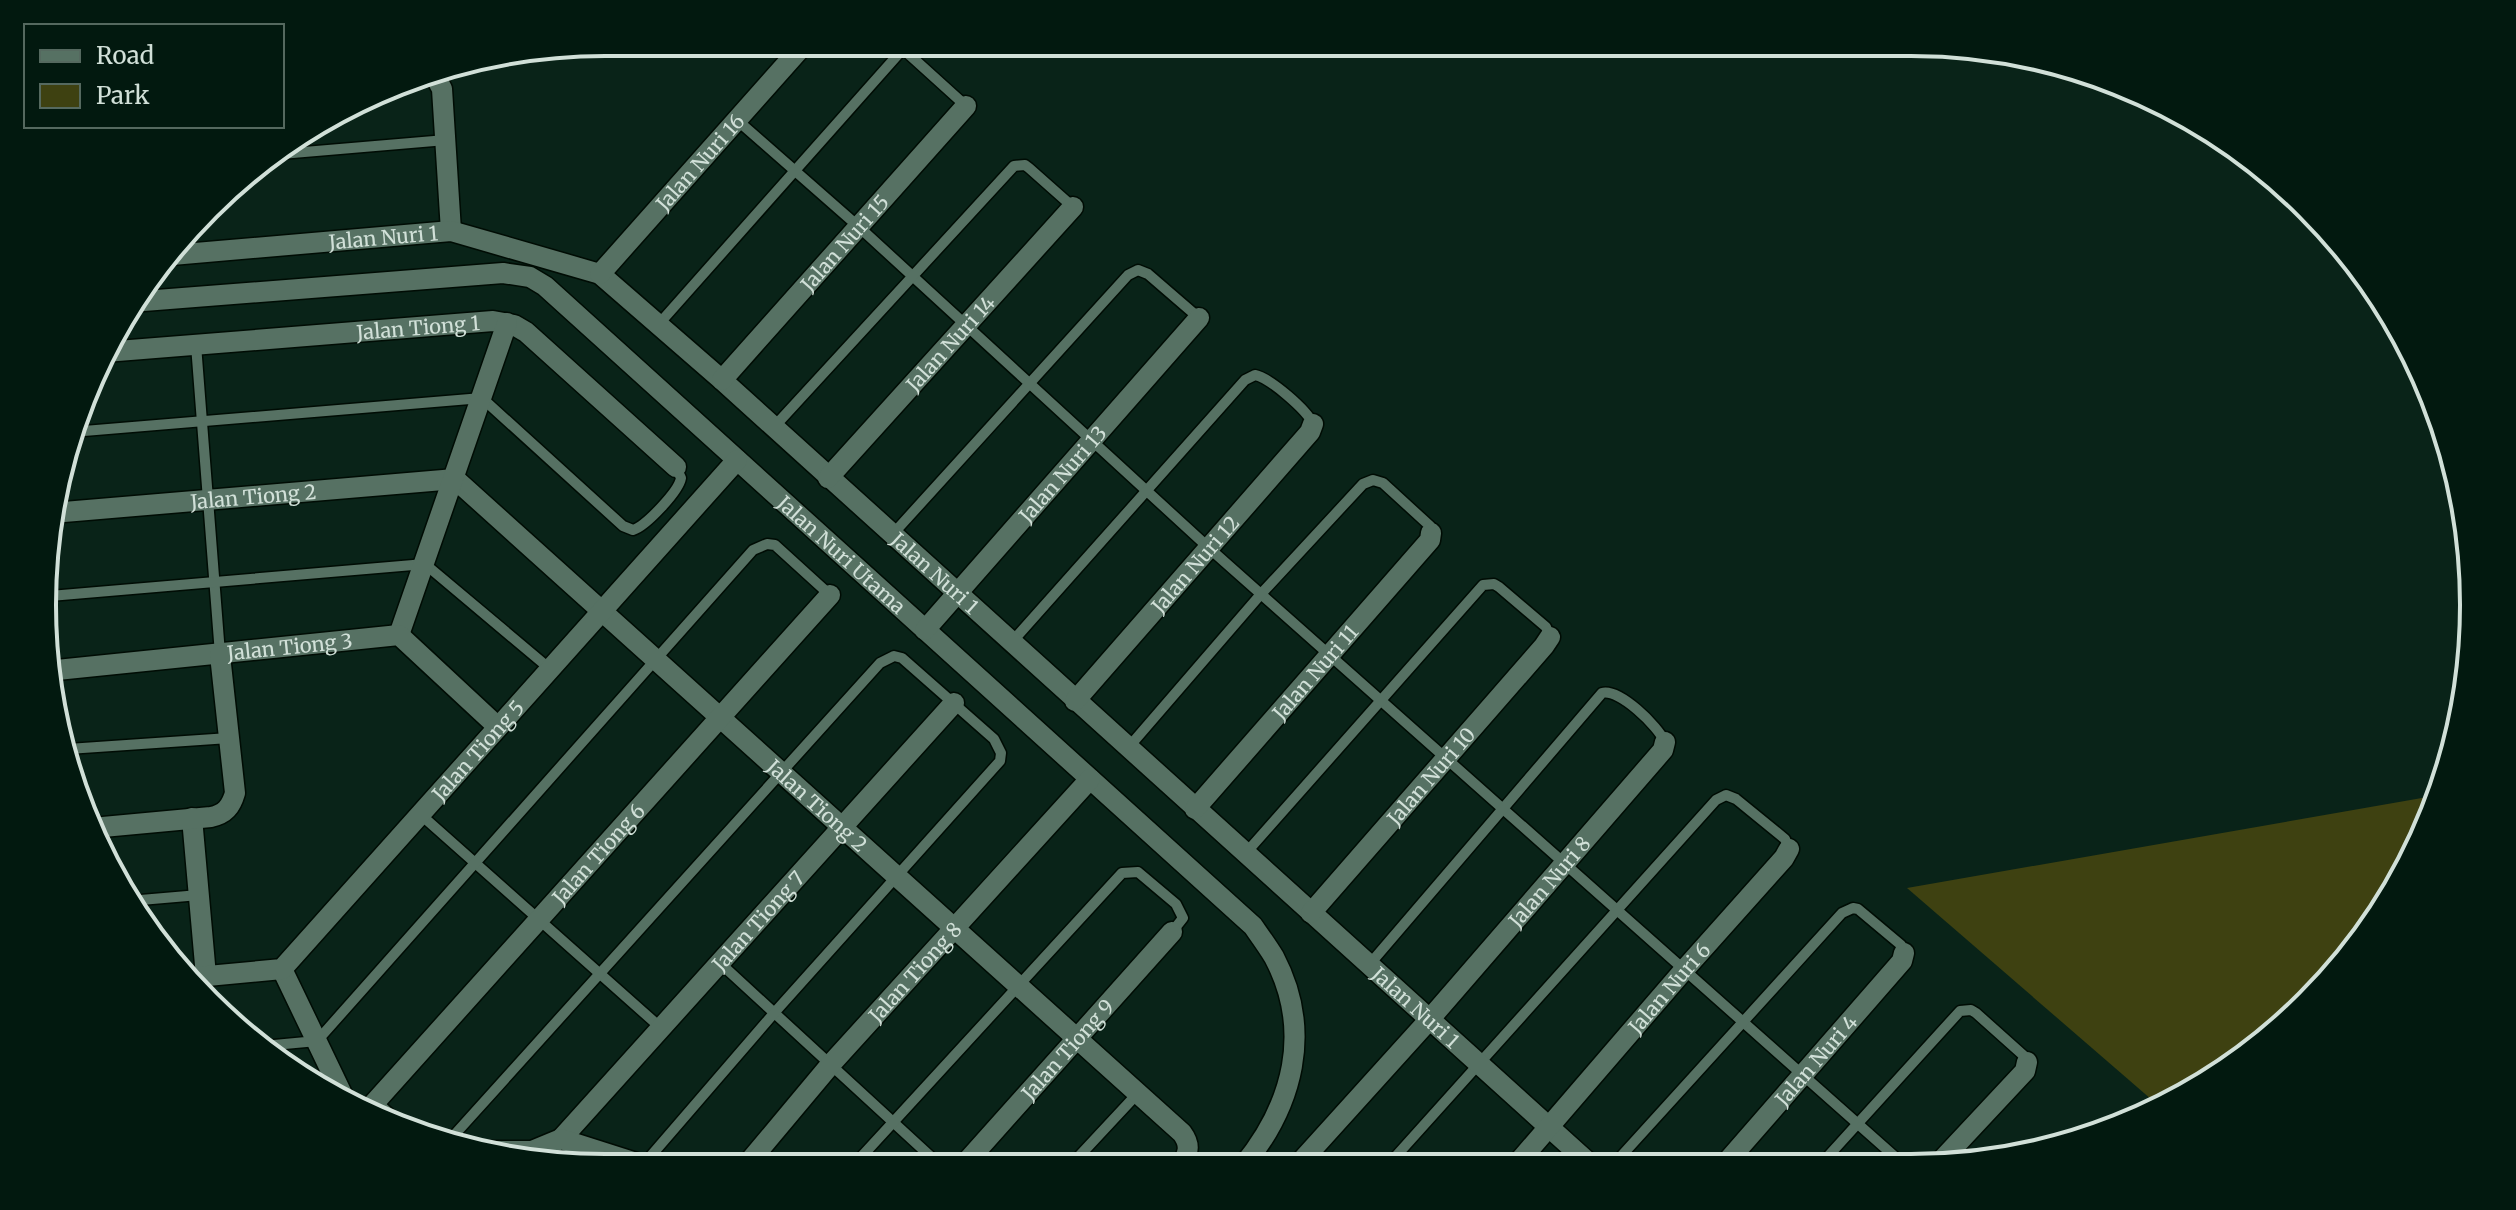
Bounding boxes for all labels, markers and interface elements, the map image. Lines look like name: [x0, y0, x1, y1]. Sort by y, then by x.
legend: [24, 24, 284, 128]
text: Road: [96, 40, 154, 71]
text: Park: [96, 80, 150, 111]
street label: Jalan Nuri 16: [649, 108, 749, 216]
street label: Jalan Nuri 15: [794, 189, 894, 297]
street label: Jalan Nuri 1: [327, 220, 439, 254]
street label: Jalan Nuri 14: [900, 290, 1000, 397]
street label: Jalan Tiong 1: [354, 310, 481, 344]
street label: Jalan Nuri 13: [1012, 420, 1111, 528]
street label: Jalan Tiong 2: [188, 478, 317, 514]
street label: Jalan Nuri Utama: [772, 489, 911, 619]
street label: Jalan Nuri 12: [1145, 510, 1244, 619]
street label: Jalan Nuri 1: [885, 526, 984, 619]
street label: Jalan Nuri 11: [1266, 619, 1363, 725]
street label: Jalan Tiong 3: [225, 627, 354, 665]
street label: Jalan Tiong 5: [426, 695, 529, 806]
street label: Jalan Nuri 10: [1381, 722, 1480, 831]
street label: Jalan Tiong 2: [761, 753, 873, 857]
street label: Jalan Tiong 6: [546, 798, 650, 910]
street label: Jalan Nuri 8: [1502, 831, 1595, 933]
street label: Jalan Tiong 7: [706, 865, 809, 977]
street label: Jalan Tiong 8: [862, 917, 966, 1028]
street label: Jalan Nuri 6: [1622, 937, 1715, 1039]
street label: Jalan Nuri 1: [1366, 960, 1465, 1053]
street label: Jalan Tiong 9: [1015, 994, 1119, 1105]
street label: Jalan Nuri 4: [1769, 1009, 1862, 1111]

